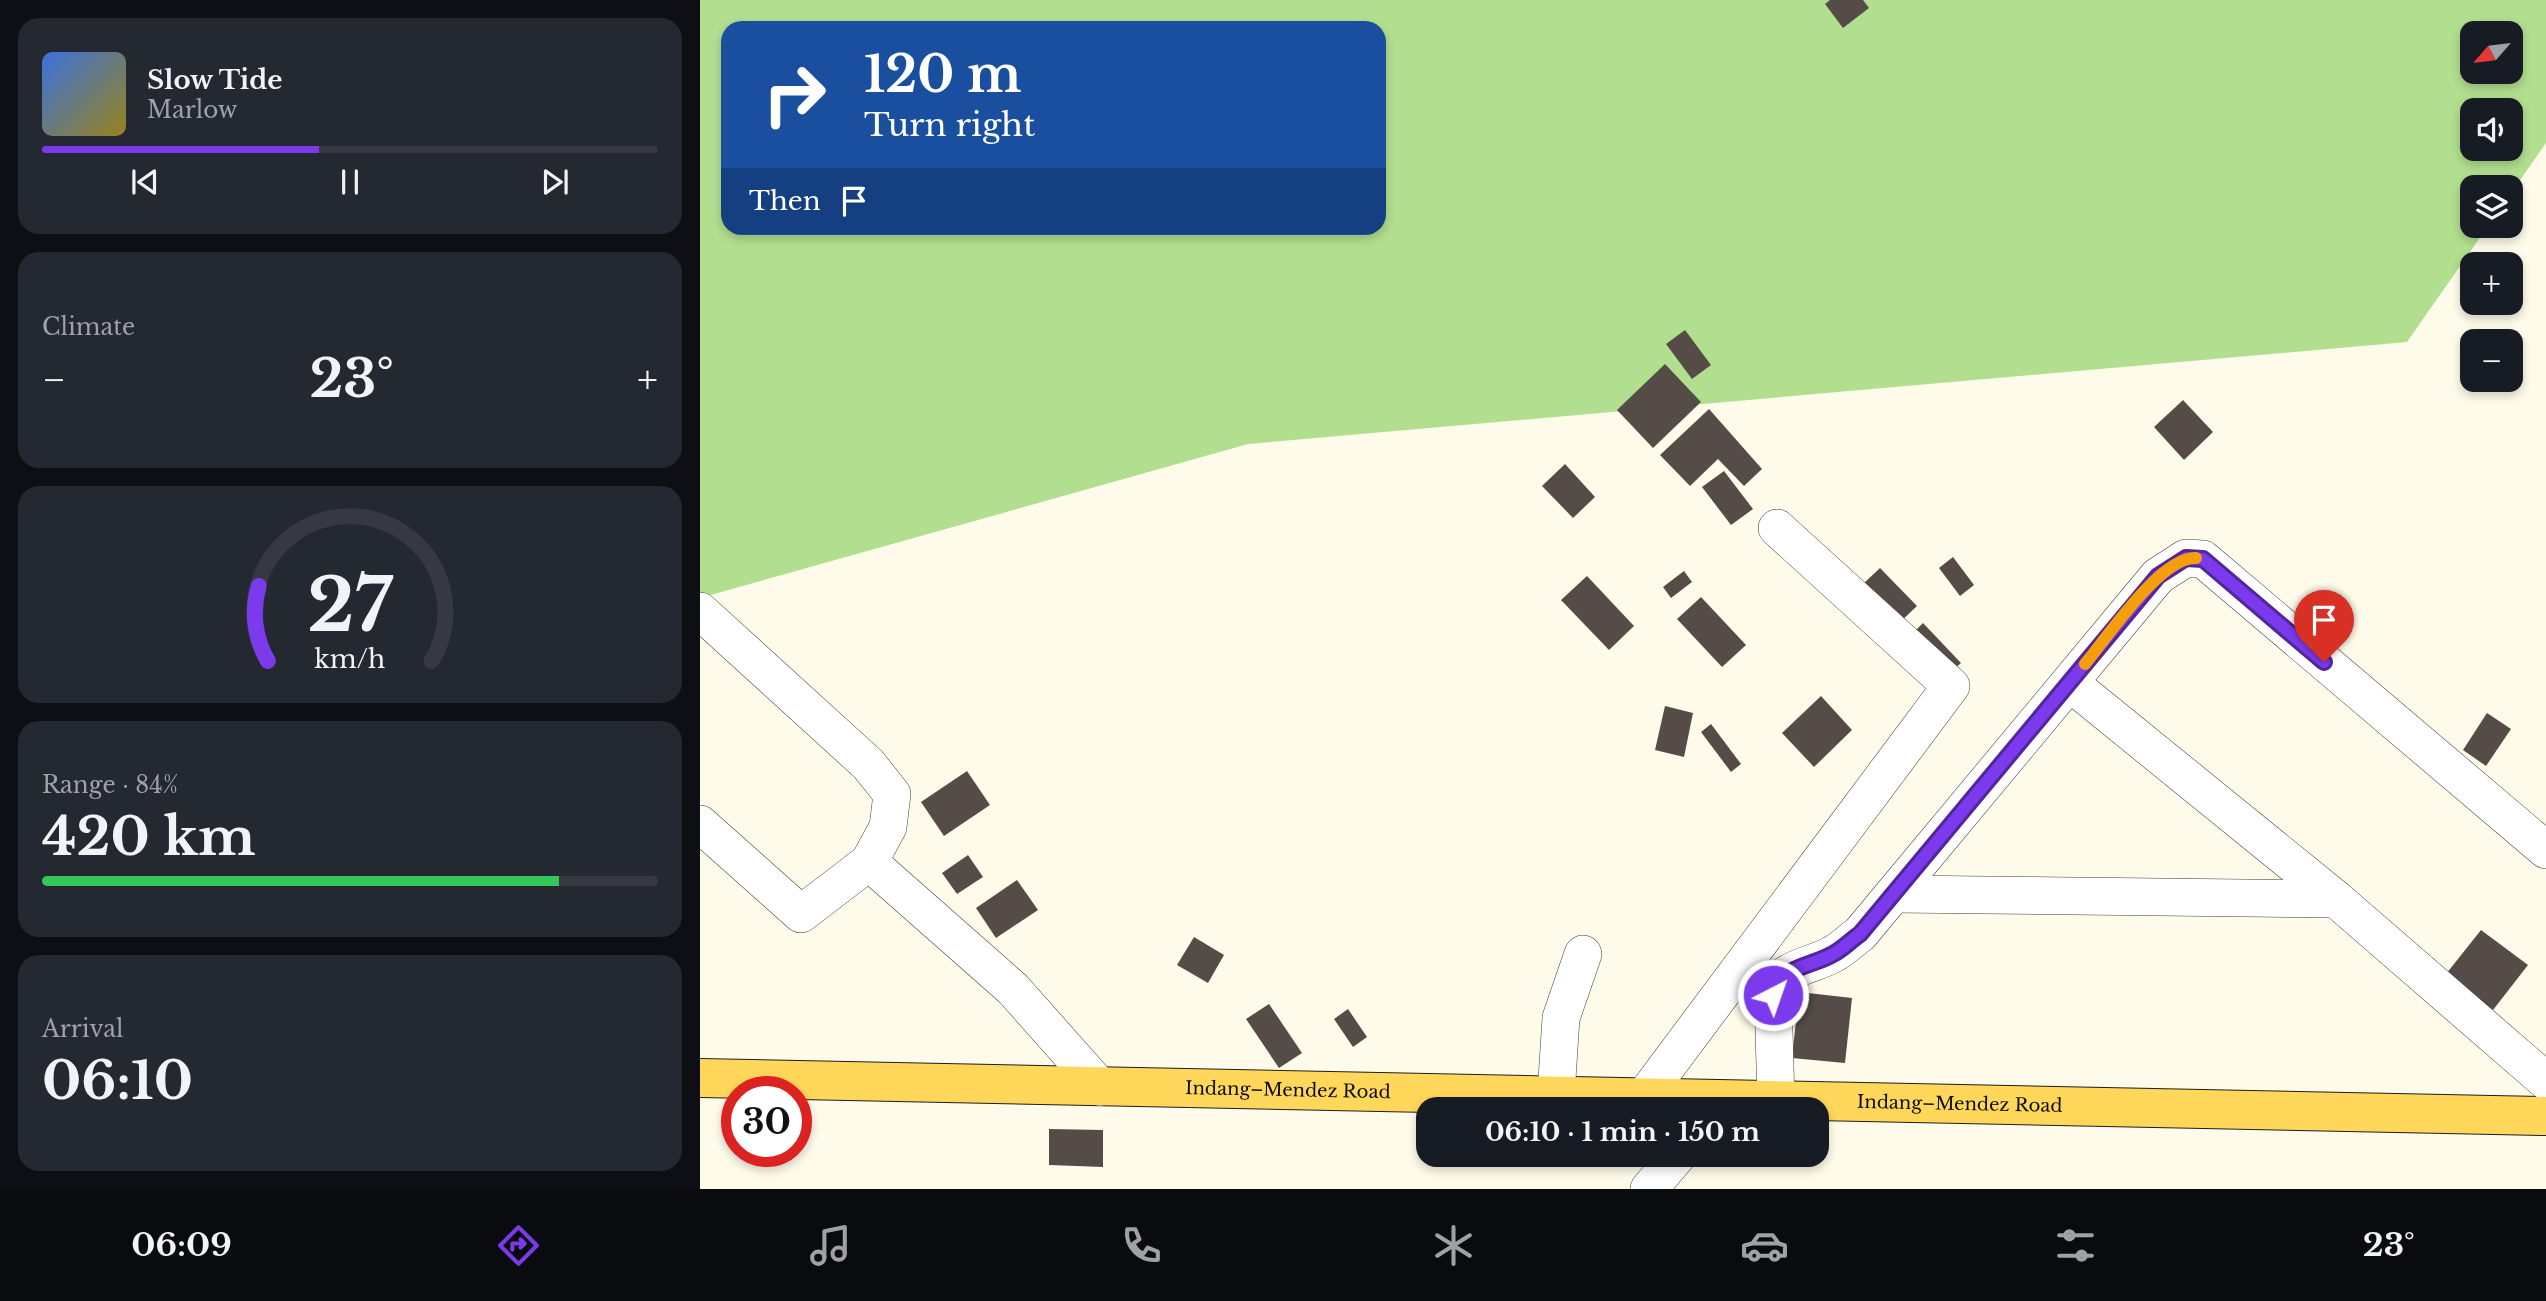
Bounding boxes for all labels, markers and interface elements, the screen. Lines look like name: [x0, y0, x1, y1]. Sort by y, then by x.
north arrow: [2460, 21, 2524, 84]
map controls: [2460, 21, 2523, 392]
text: 120 m: [864, 44, 1022, 105]
icon: right: [749, 49, 840, 140]
text: Slow Tide: [147, 64, 283, 96]
text: Marlow: [147, 96, 237, 124]
button: sound: [2460, 98, 2523, 161]
text: Turn right: [864, 105, 1035, 145]
icon: previous: [126, 163, 164, 201]
icon: pause: [331, 163, 369, 201]
icon: next: [536, 163, 574, 201]
button: layers: [2460, 175, 2523, 238]
icon: arrive: [835, 182, 873, 220]
text: Then: [749, 185, 821, 217]
button: +: [2460, 252, 2523, 315]
text: Climate: [42, 313, 135, 341]
button: −: [2460, 329, 2523, 392]
text: 23°: [309, 347, 394, 411]
text: −: [42, 356, 66, 403]
text: +: [637, 356, 658, 403]
text: 27: [308, 560, 394, 651]
pin: [2294, 590, 2354, 662]
icon: arrive: [2305, 601, 2343, 639]
text: km/h: [315, 643, 385, 674]
text: Range · 84%: [42, 771, 178, 799]
text: 420 km: [42, 805, 256, 869]
position arrow: [1736, 958, 1810, 1032]
text: Arrival: [42, 1015, 123, 1043]
text: 06:10: [42, 1049, 193, 1113]
speed limit sign: 30: [721, 1076, 812, 1167]
street label: Indang–Mendez Road: [1185, 1077, 1391, 1103]
street label: Indang–Mendez Road: [1857, 1091, 2063, 1117]
text: 06:10 · 1 min · 150 m: [1485, 1116, 1760, 1148]
icon: directions: [494, 1221, 543, 1270]
icon: music: [806, 1221, 855, 1270]
icon: phone: [1117, 1221, 1166, 1270]
icon: climate: [1429, 1221, 1478, 1270]
icon: car: [1740, 1221, 1789, 1270]
icon: filters: [2051, 1221, 2100, 1270]
text: 06:09: [131, 1225, 232, 1265]
text: 23°: [2363, 1225, 2415, 1265]

